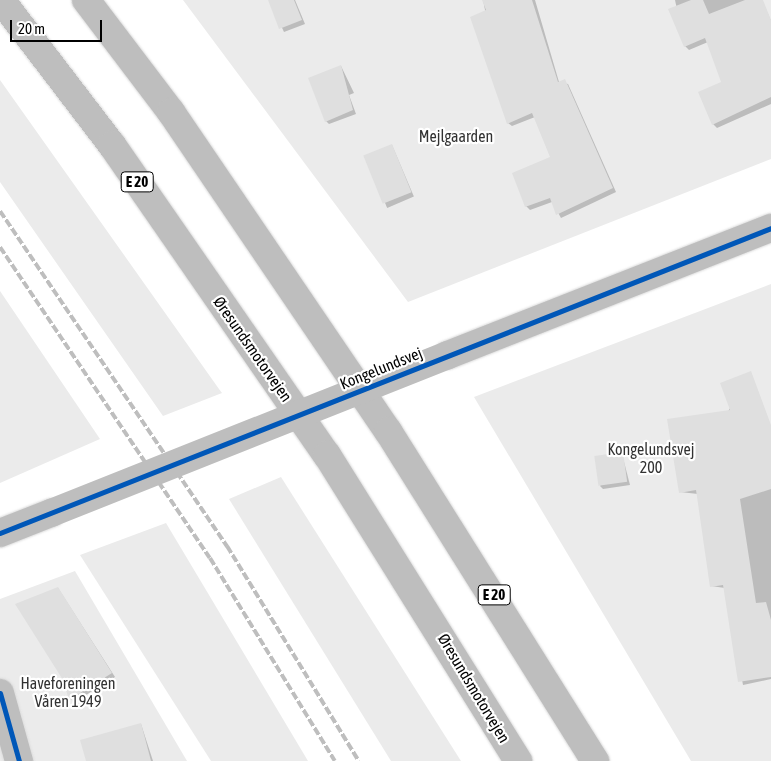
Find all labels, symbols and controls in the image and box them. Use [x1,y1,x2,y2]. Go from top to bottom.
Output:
scale bar [12,10,105,42]
text: 20 m [18,20,45,37]
park label: Mejlgaarden [419,126,493,146]
road number: E 20 [120,170,154,194]
street label: Øresundsmotorvejen [210,293,296,405]
street label: Kongelundsvej [337,343,425,393]
park label: Kongelundsvej 200 [608,439,694,477]
road number: E 20 [476,582,512,608]
street label: Øresundsmotorvejen [434,630,514,746]
park label: Haveforeningen Våren 1949 [20,673,116,711]

